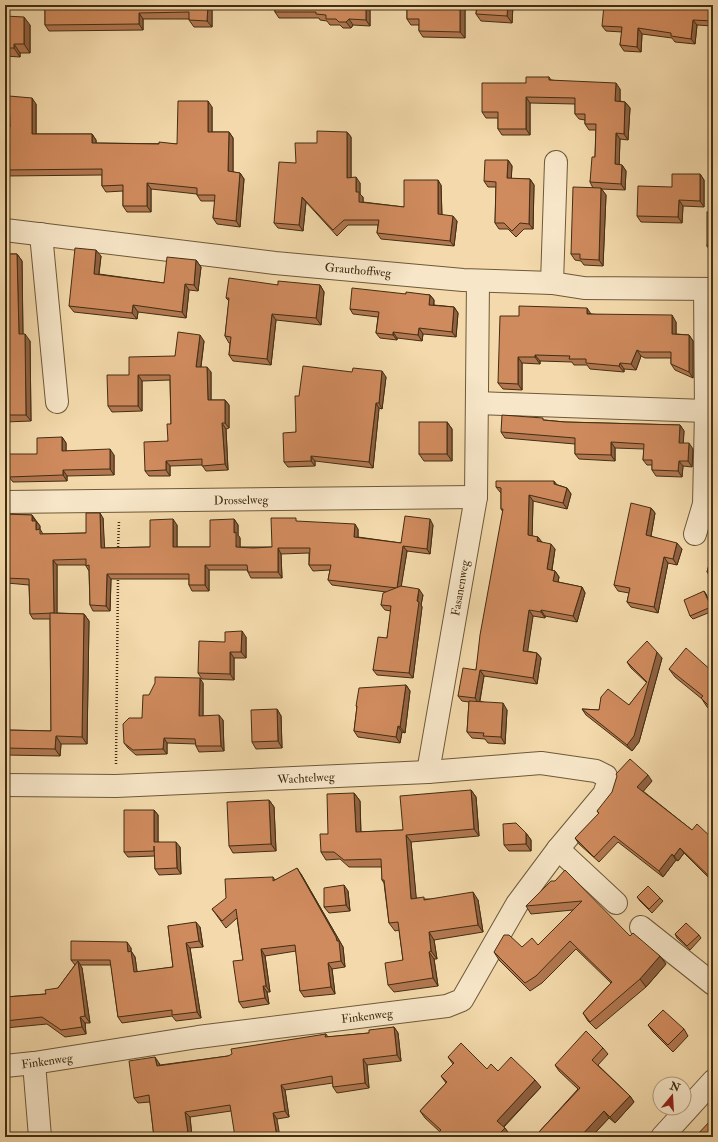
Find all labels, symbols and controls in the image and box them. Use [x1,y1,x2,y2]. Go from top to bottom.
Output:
street label: Grauthoffweg [324,260,393,281]
street label: Drosselweg [214,493,269,508]
street label: Fasanenweg [448,558,473,617]
street label: Wachtelweg [276,769,336,788]
street label: Finkenweg [341,1006,395,1027]
street label: Finkenweg [20,1050,75,1073]
north arrow [652,1076,692,1116]
text: N [667,1079,683,1095]

